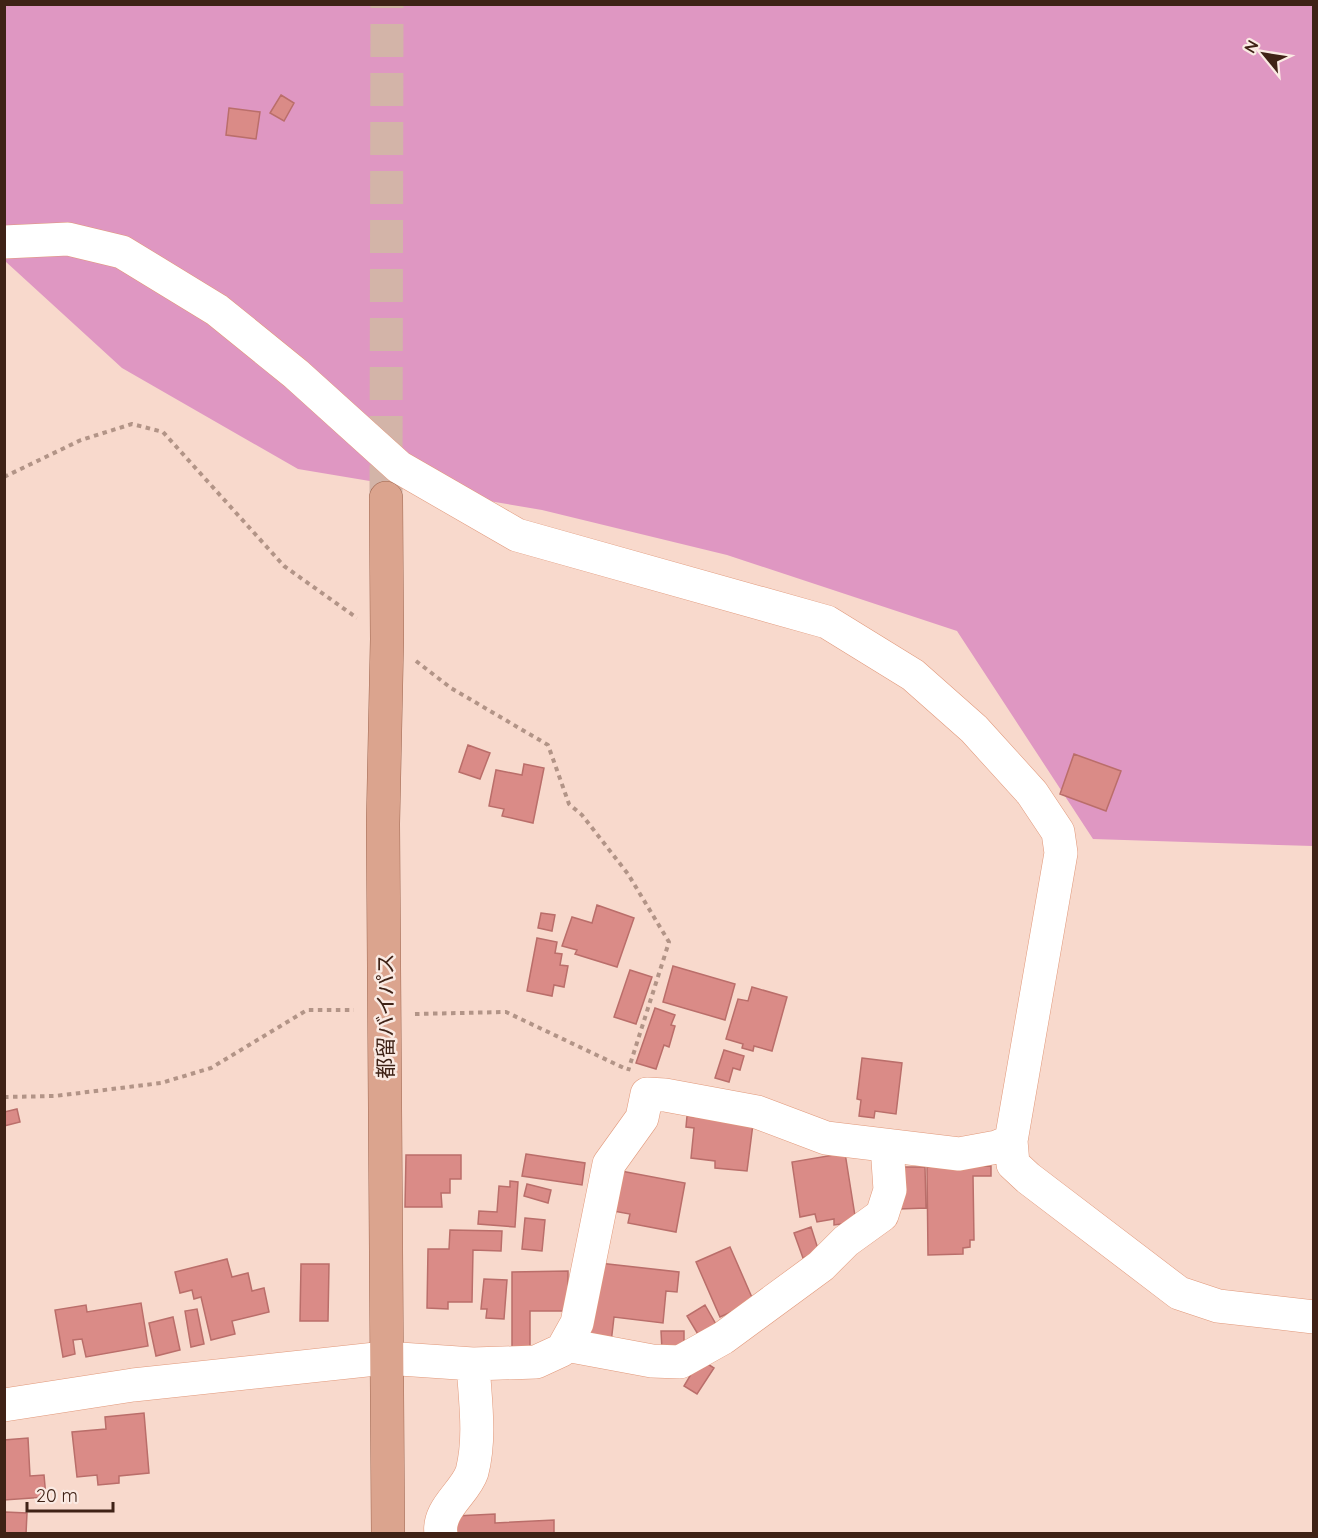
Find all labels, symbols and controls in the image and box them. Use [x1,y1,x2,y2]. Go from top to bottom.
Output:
north arrow [1234,24,1294,84]
text: N [1239,36,1263,57]
street label: 都留バイパス [372,953,398,1079]
scale bar [27,1475,112,1513]
text: 20 m [36,1484,78,1507]

